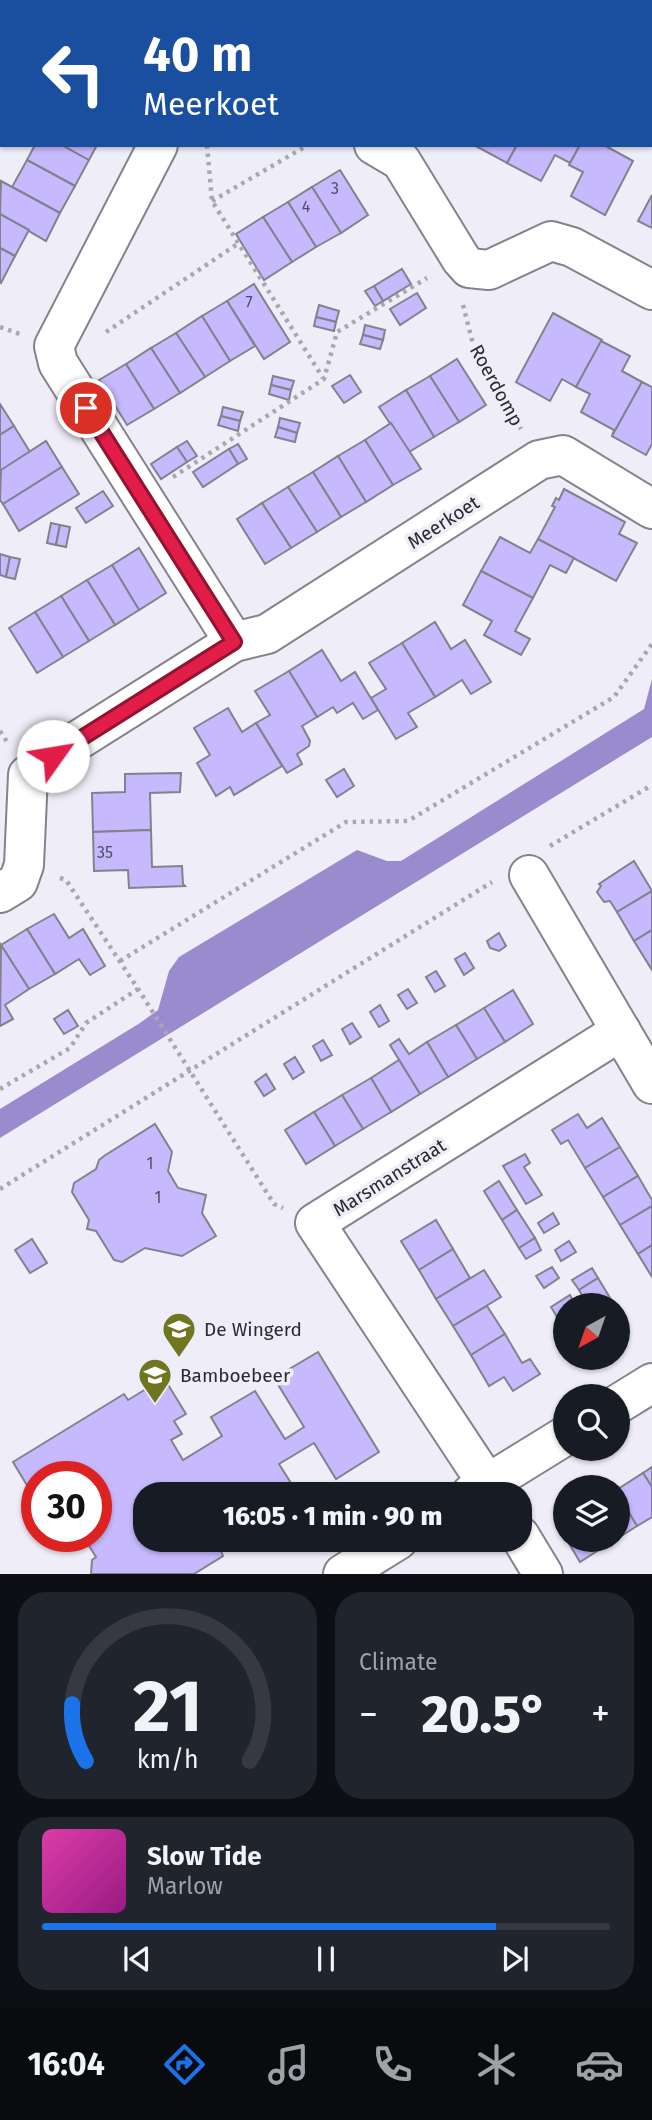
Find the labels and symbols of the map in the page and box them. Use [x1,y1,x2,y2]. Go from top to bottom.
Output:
house number: 3 [331,179,339,198]
house number: 4 [302,197,311,216]
house number: 7 [245,293,253,312]
street label: Roerdomp [465,341,528,430]
pin [56,378,116,438]
street label: Meerkoet [403,491,483,554]
position arrow [16,719,90,793]
house number: 35 [97,843,113,862]
street label: Marsmanstraat [329,1134,450,1221]
house number: 1 [147,1154,153,1173]
house number: 1 [155,1188,161,1207]
north arrow [553,1293,630,1370]
school or university icon: De Wingerd [160,1310,198,1359]
place label: De Wingerd [204,1318,302,1341]
school or university icon: Bamboebeer [136,1356,174,1405]
place label: Bamboebeer [180,1364,291,1387]
speed limit sign: 30 [21,1461,112,1552]

